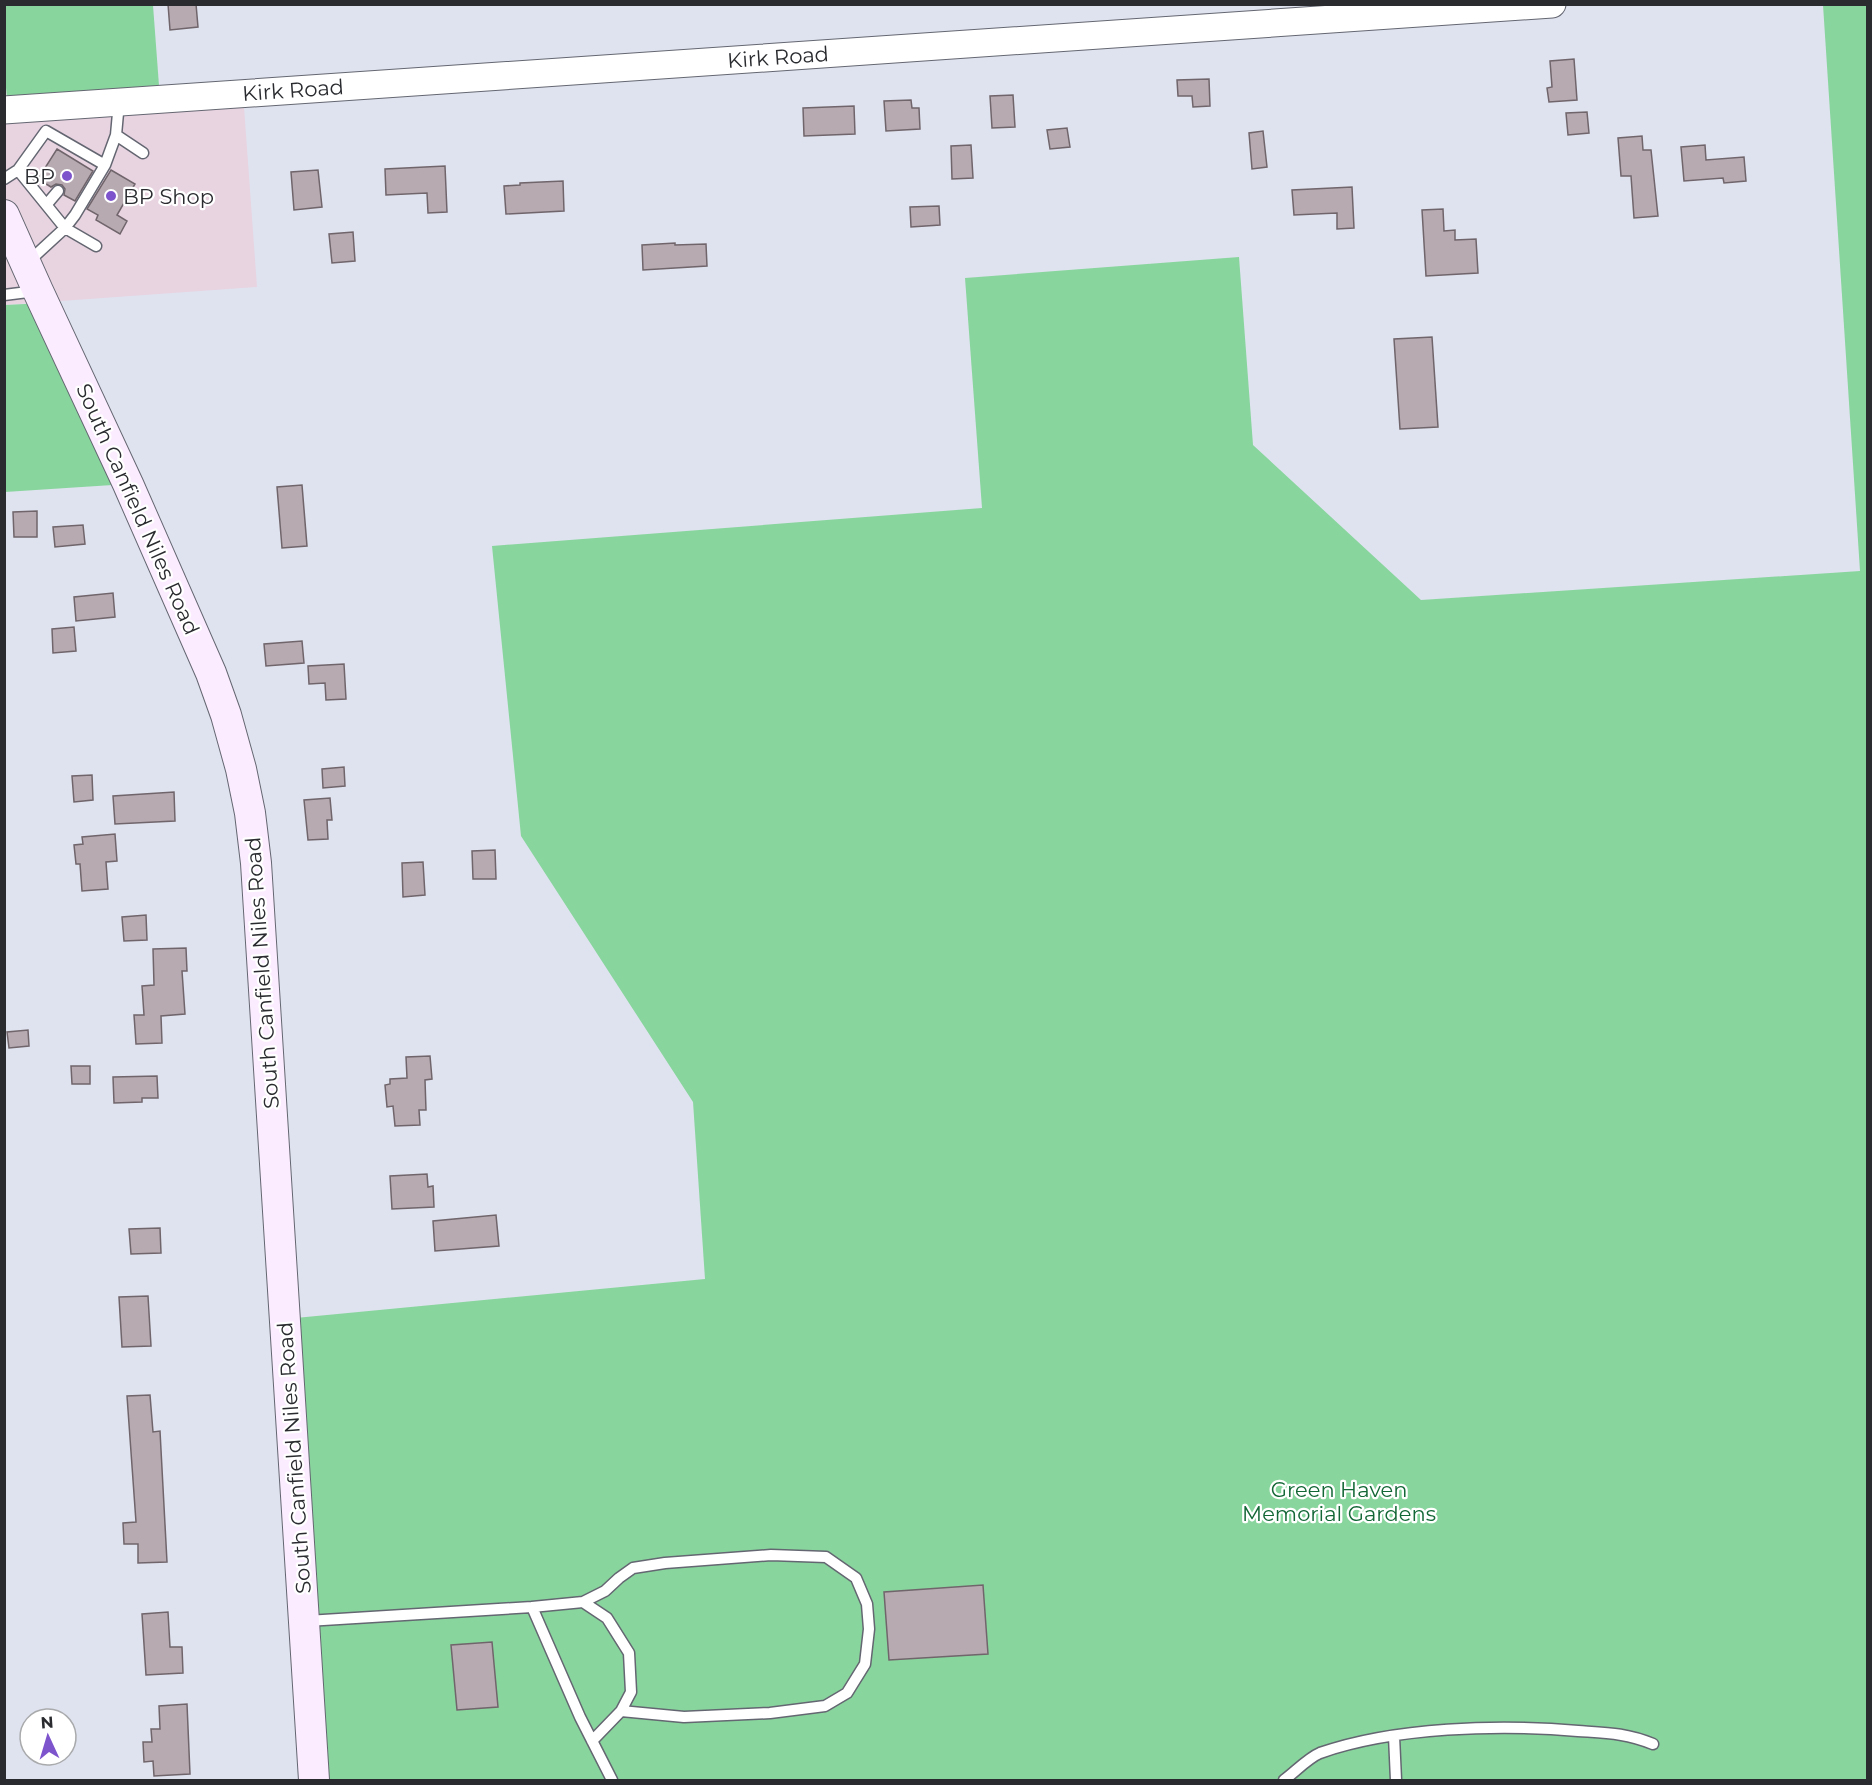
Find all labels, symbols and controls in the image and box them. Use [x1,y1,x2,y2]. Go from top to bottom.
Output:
street label: Kirk Road [726,41,830,73]
street label: Kirk Road [241,74,345,106]
place label: BP [24,164,55,189]
marker: BP [60,169,74,183]
place label: BP Shop [123,184,214,209]
marker: BP Shop [104,189,118,203]
street label: South Canfield Niles Road [71,380,205,638]
street label: South Canfield Niles Road [240,836,284,1110]
street label: South Canfield Niles Road [272,1321,316,1595]
park label: Green Haven Memorial Gardens [1242,1477,1436,1526]
north arrow [18,1707,78,1767]
text: N [40,1713,54,1732]

